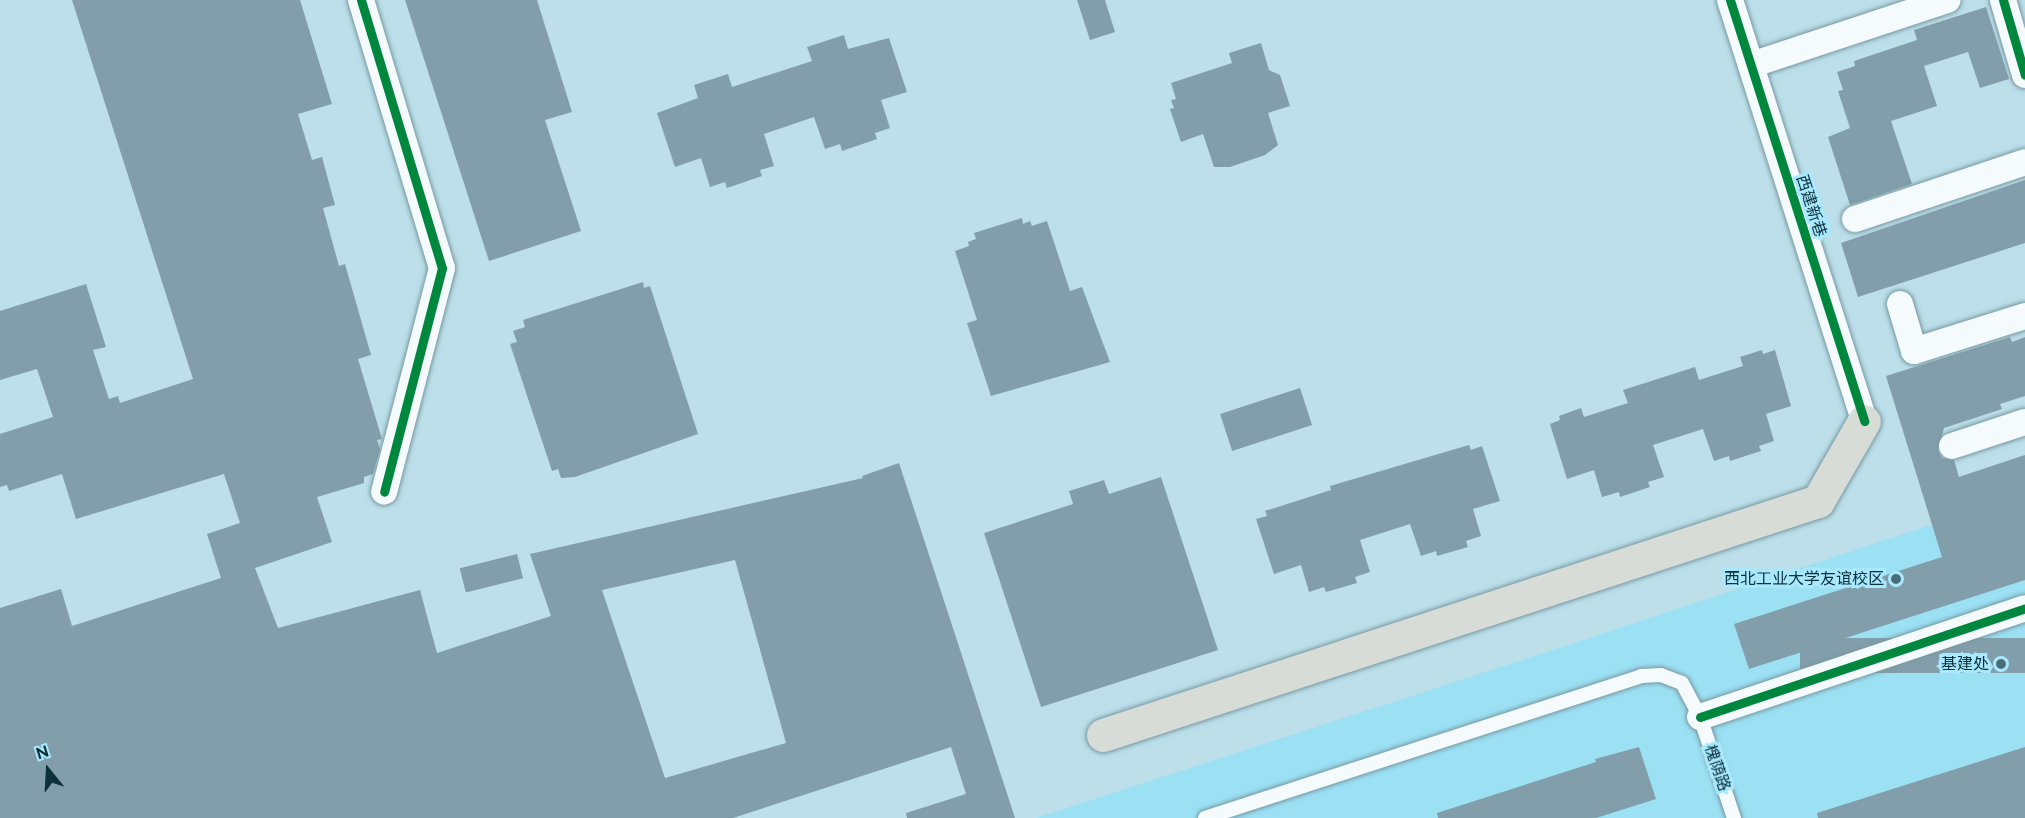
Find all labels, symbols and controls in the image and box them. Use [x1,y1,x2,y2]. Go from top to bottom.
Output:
street label: 西建新巷 [1792,173,1830,239]
place label: 西北工业大学友谊校区 [1724,569,1884,589]
marker: 西北工业大学友谊校区 [1889,572,1903,586]
place label: 基建处 [1941,654,1989,674]
marker: 基建处 [1994,657,2008,671]
north arrow [18,740,78,800]
text: N [34,741,51,763]
street label: 槐荫路 [1700,742,1734,794]

